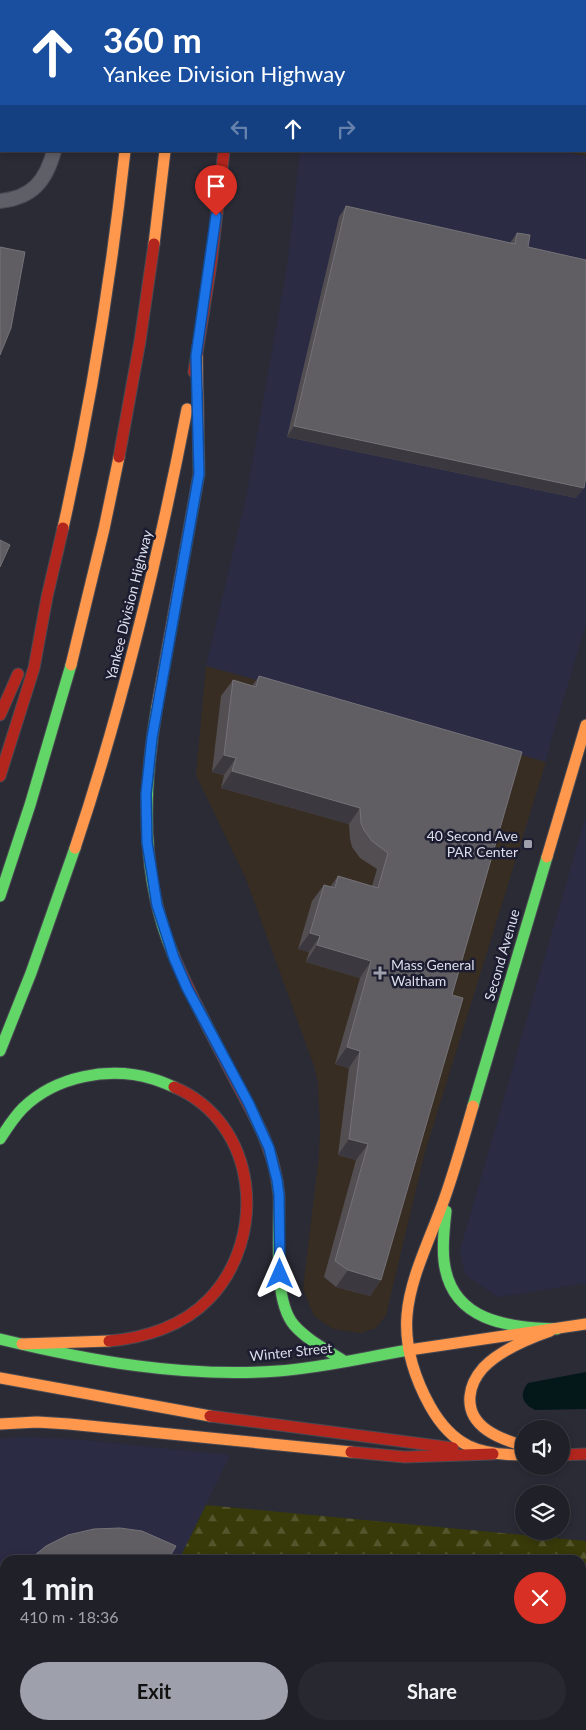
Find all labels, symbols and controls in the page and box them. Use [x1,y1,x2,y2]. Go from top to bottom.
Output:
text: 360 m [103,18,202,60]
icon: ahead [20,20,85,85]
text: Yankee Division Highway [103,60,345,87]
icon: left [226,115,254,143]
icon: ahead [279,115,307,143]
icon: right [332,115,360,143]
pin [195,165,237,216]
icon: arrive [202,172,230,200]
street label: Yankee Division Highway [102,527,156,682]
place label: 40 Second Ave PAR Center [427,827,518,860]
marker: 40 Second Ave PAR Center [522,838,534,850]
street label: Second Avenue [480,907,523,1003]
place label: Mass General Waltham [391,956,474,989]
marker: Mass General Waltham [373,966,387,980]
position arrow [253,1247,305,1299]
street label: Winter Street [249,1339,333,1364]
map controls [515,1420,570,1540]
button: sound [515,1420,570,1475]
button: layers [515,1485,570,1540]
text: 1 min [20,1570,94,1606]
button: close [514,1572,566,1624]
text: 410 m · 18:36 [20,1607,119,1626]
button: Exit [20,1662,288,1720]
button: Share [298,1662,566,1720]

